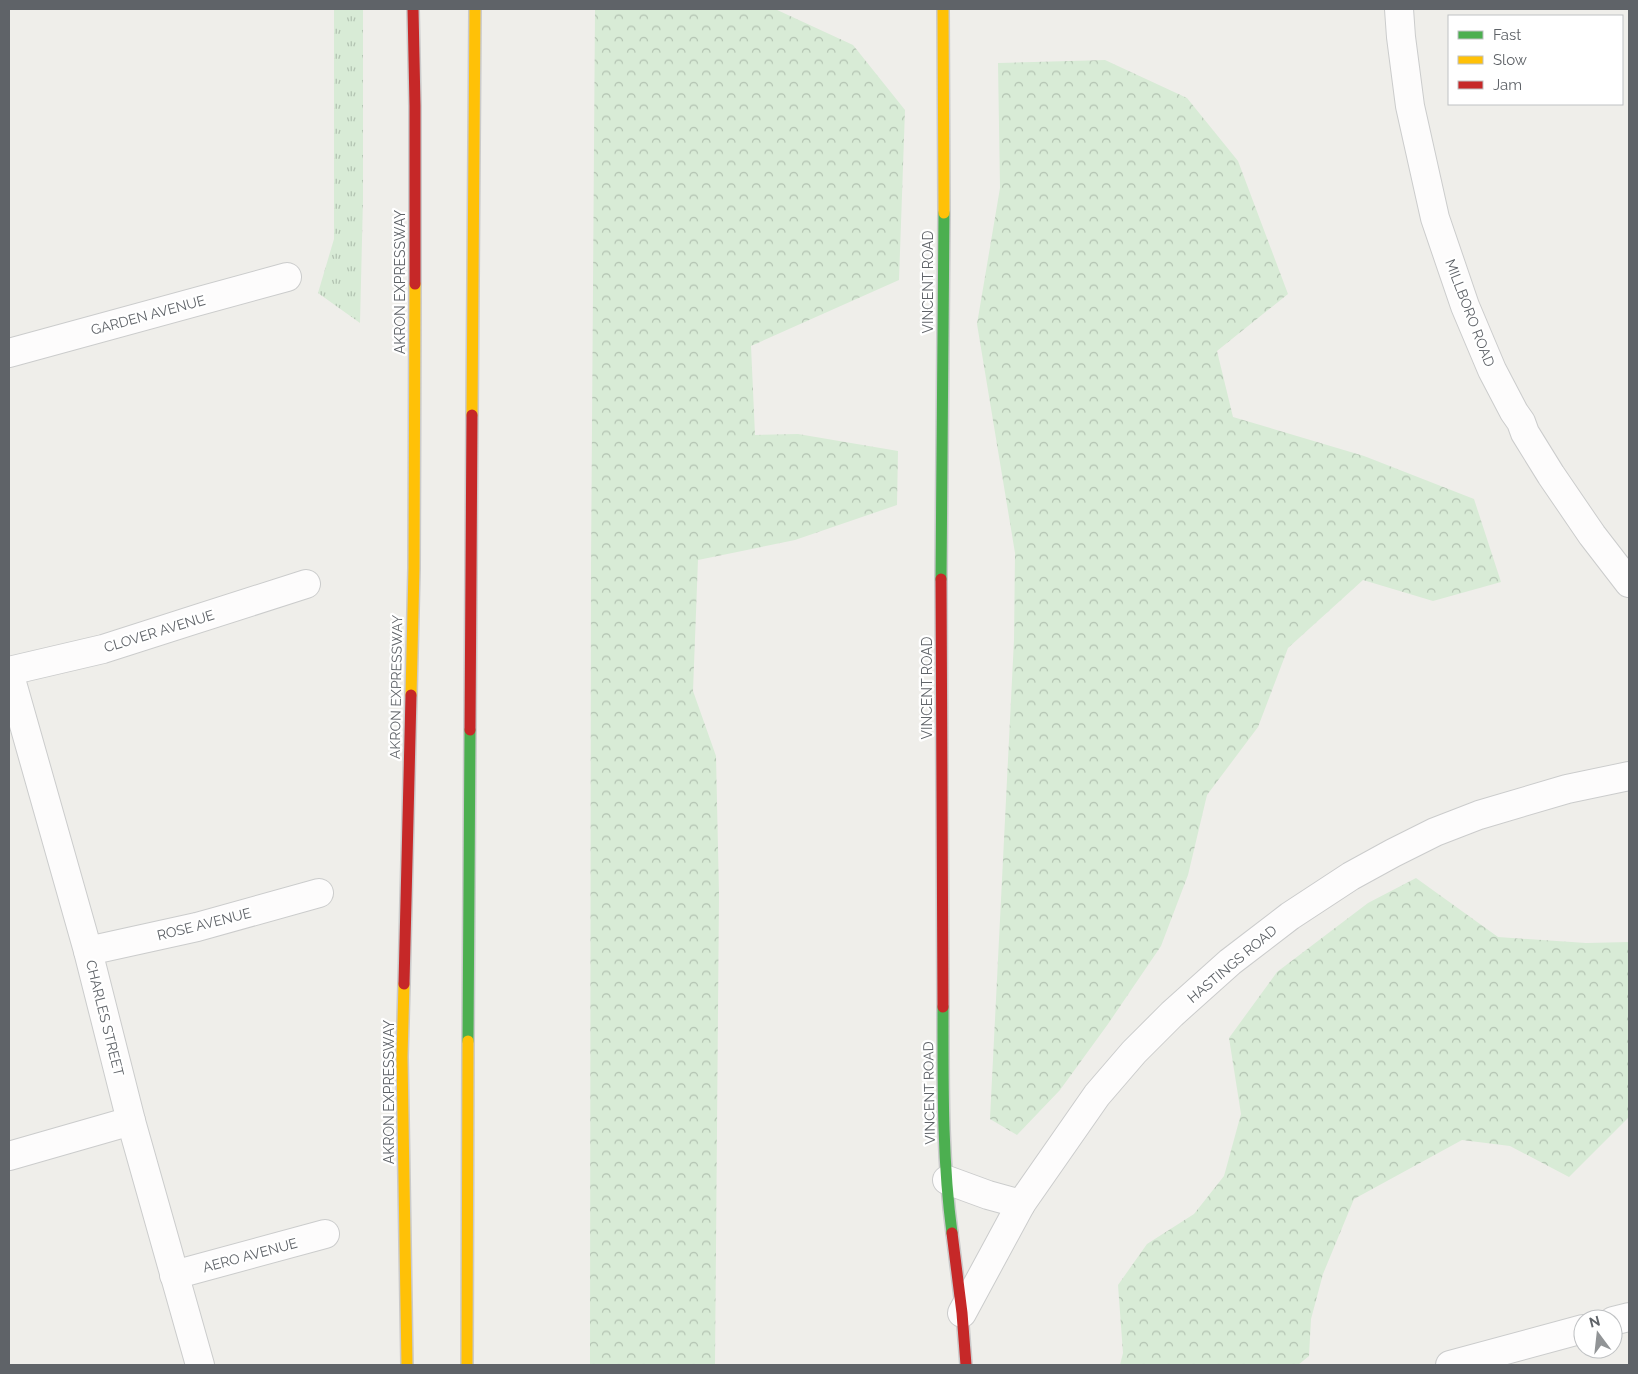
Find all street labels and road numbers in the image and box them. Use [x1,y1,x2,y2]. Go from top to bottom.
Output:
street label: AKRON EXPRESSWAY [392,210,408,354]
street label: VINCENT ROAD [920,230,936,334]
street label: MILLBORO ROAD [1442,257,1498,369]
street label: GARDEN AVENUE [89,292,207,338]
street label: CLOVER AVENUE [102,607,216,655]
street label: AKRON EXPRESSWAY [387,615,405,759]
street label: VINCENT ROAD [919,636,935,740]
street label: ROSE AVENUE [155,905,253,943]
street label: HASTINGS ROAD [1184,922,1280,1006]
street label: CHARLES STREET [83,958,127,1078]
street label: AKRON EXPRESSWAY [381,1020,397,1164]
street label: VINCENT ROAD [920,1041,938,1145]
street label: AERO AVENUE [201,1235,299,1275]

